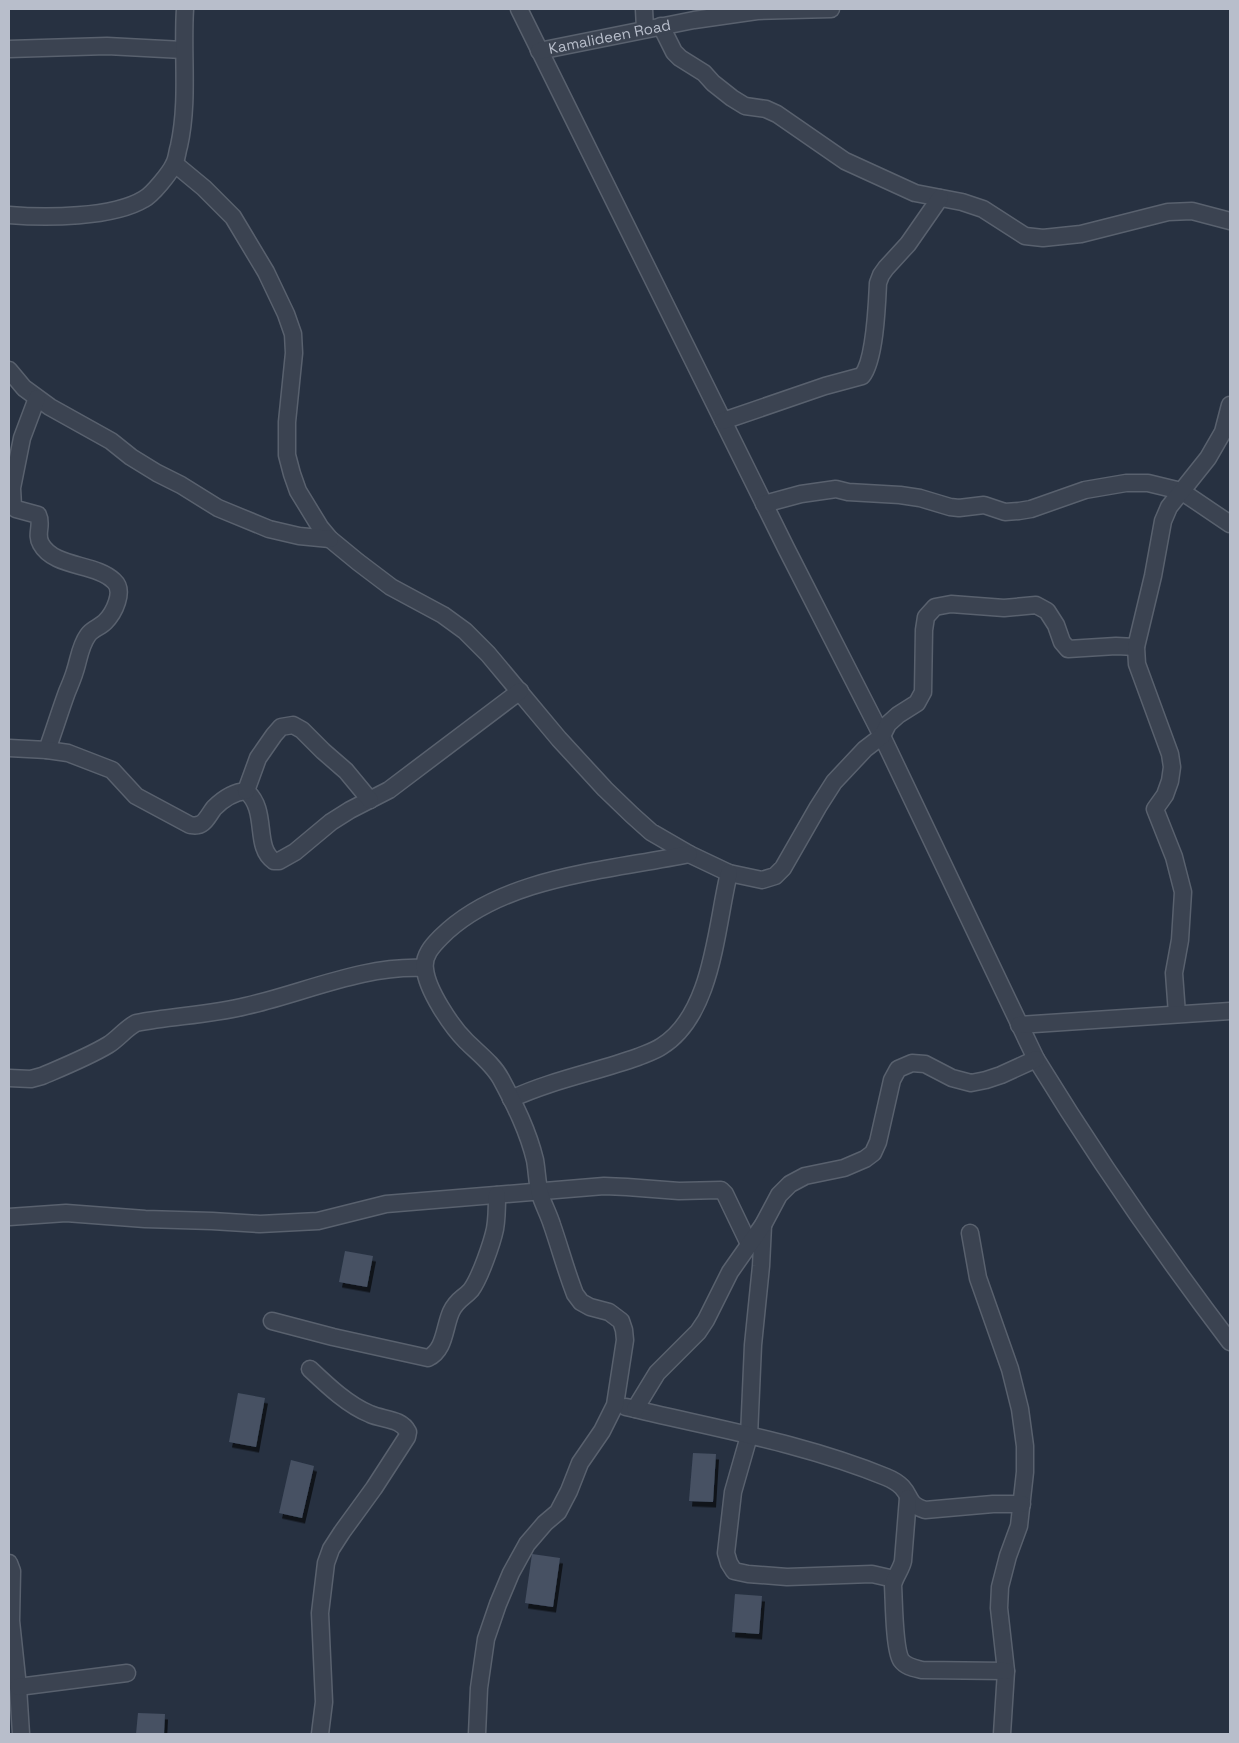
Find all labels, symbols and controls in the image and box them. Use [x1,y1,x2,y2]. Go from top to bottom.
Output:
street label: Kamalideen Road [547,15,672,58]

